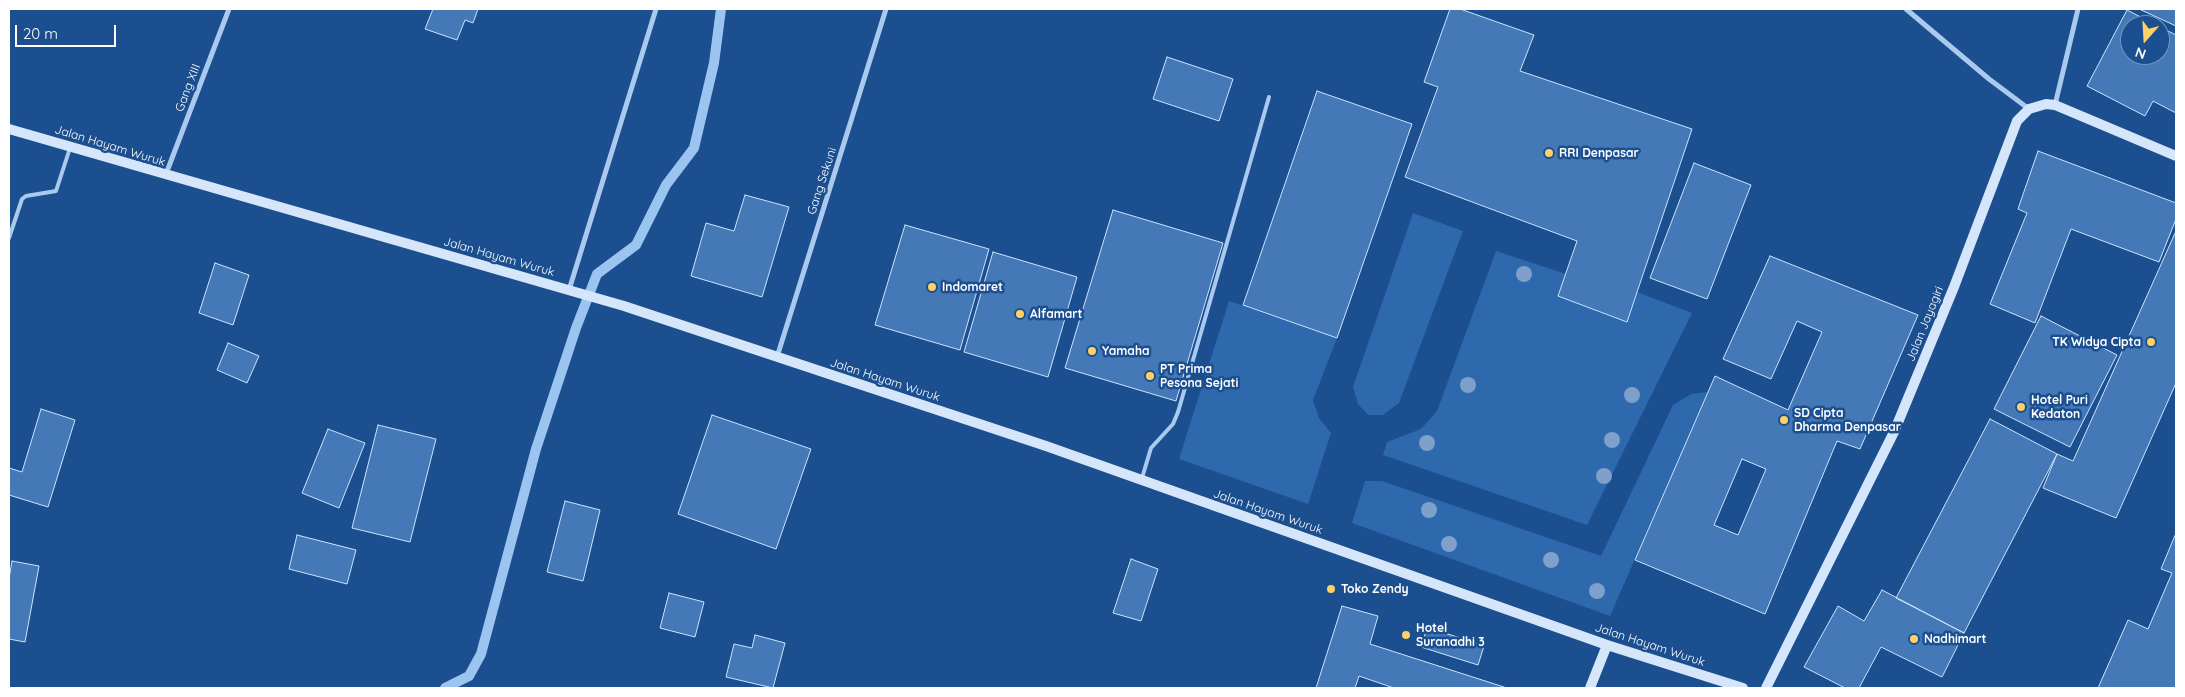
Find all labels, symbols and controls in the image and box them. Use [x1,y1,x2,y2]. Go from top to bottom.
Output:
scale bar [18,15,119,47]
north arrow [2120,15,2170,65]
text: 20 m [23,24,58,43]
text: N [2133,43,2148,63]
street label: Gang XIII [172,62,204,114]
street label: Jalan Hayam Wuruk [53,122,167,170]
street label: Gang Sekuni [804,146,840,216]
place label: RRI Denpasar [1559,146,1639,160]
marker: RRI Denpasar [1543,147,1555,159]
street label: Jalan Hayam Wuruk [442,234,556,280]
place label: Indomaret [942,280,1003,294]
marker: Indomaret [926,281,938,293]
street label: Jalan Jayagiri [1903,284,1947,364]
place label: Alfamart [1030,307,1082,321]
marker: Alfamart [1014,308,1026,320]
place label: TK Widya Cipta [2052,335,2141,349]
marker: TK Widya Cipta [2145,336,2157,348]
place label: Yamaha [1102,344,1149,358]
marker: Yamaha [1086,345,1098,357]
street label: Jalan Hayam Wuruk [828,355,942,405]
place label: PT Prima Pesona Sejati [1160,362,1238,390]
marker: PT Prima Pesona Sejati [1144,370,1156,382]
place label: Hotel Puri Kedaton [2031,393,2088,421]
marker: Hotel Puri Kedaton [2015,401,2027,413]
place label: SD Cipta Dharma Denpasar [1794,406,1901,434]
marker: SD Cipta Dharma Denpasar [1778,414,1790,426]
street label: Jalan Hayam Wuruk [1211,487,1325,537]
place label: Toko Zendy [1341,582,1408,596]
marker: Toko Zendy [1325,583,1337,595]
street label: Jalan Hayam Wuruk [1593,620,1707,670]
place label: Hotel Suranadhi 3 [1416,621,1485,649]
marker: Hotel Suranadhi 3 [1400,629,1412,641]
place label: Nadhimart [1924,632,1986,646]
marker: Nadhimart [1908,633,1920,645]

